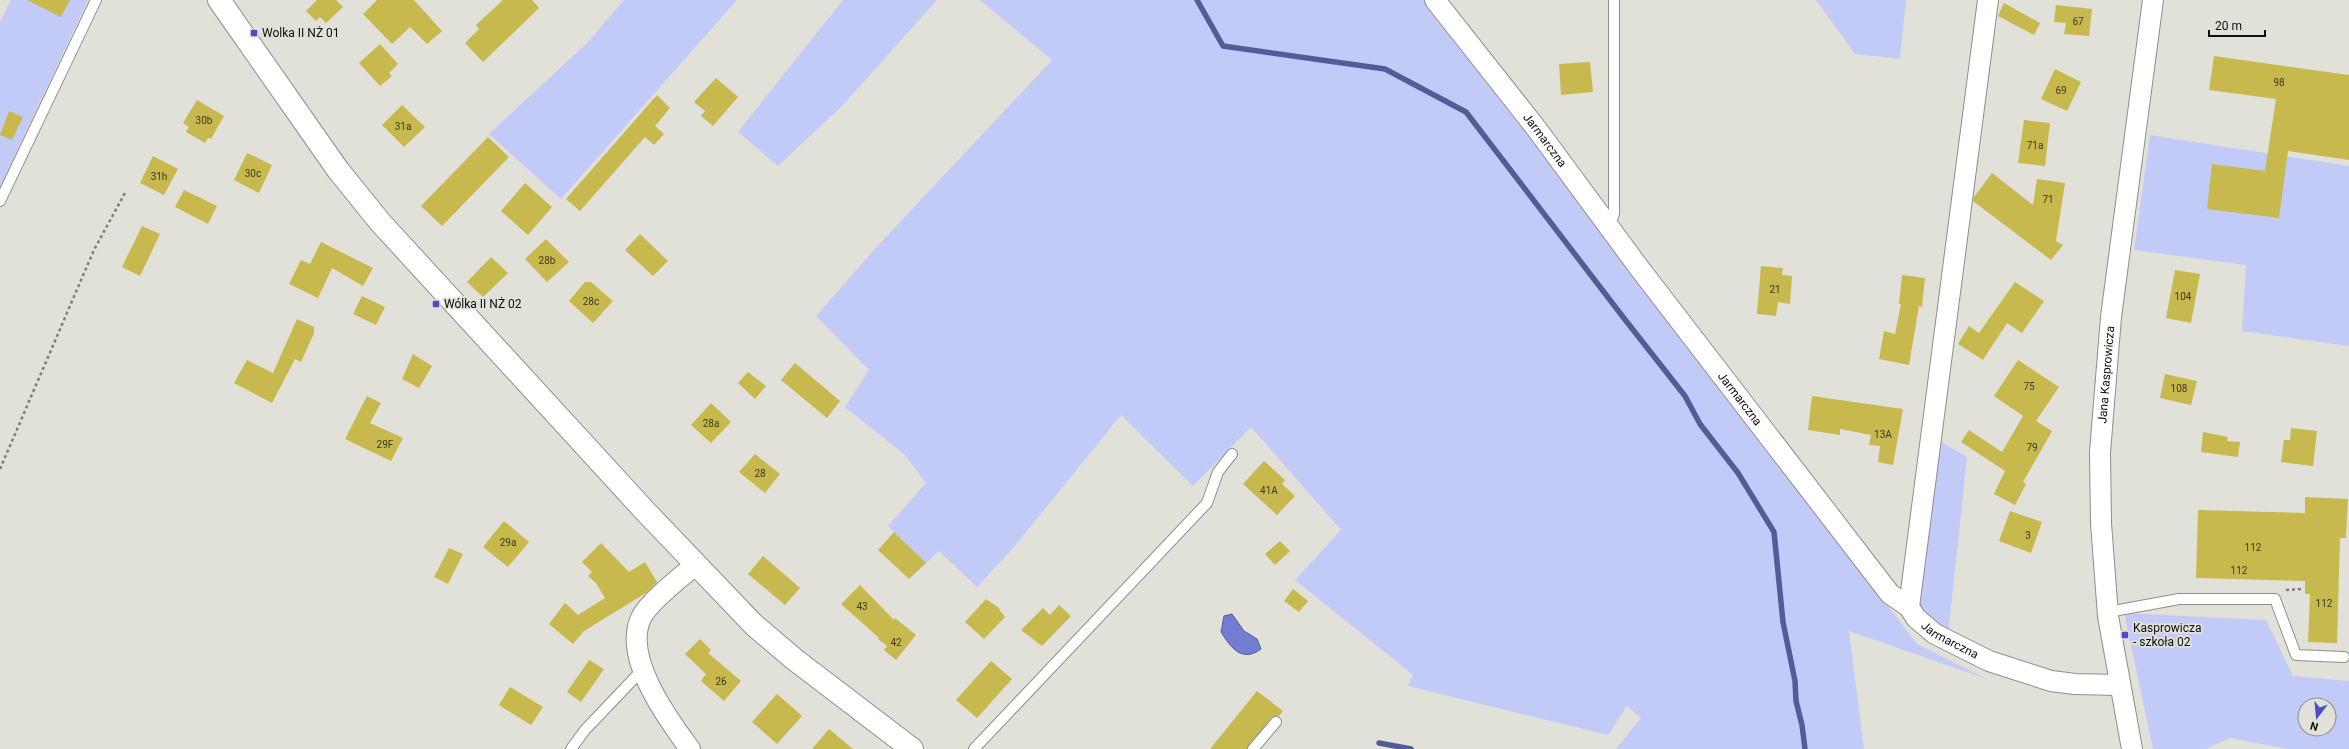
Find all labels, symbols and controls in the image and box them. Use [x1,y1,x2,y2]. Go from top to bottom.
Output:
scale bar [2209,12,2265,38]
house number: 67 [2072,16,2084,27]
text: 20 m [2215,19,2242,33]
place label: Wolka II NŻ 01 [262,25,340,40]
marker: Wolka II NŻ 01 [249,28,259,38]
house number: 98 [2273,77,2285,88]
house number: 69 [2055,85,2067,96]
street label: Jarmarczna [1520,110,1569,170]
house number: 30b [196,115,213,126]
house number: 31a [395,121,411,132]
house number: 71a [2027,140,2043,151]
house number: 30c [245,168,261,179]
house number: 31h [151,171,167,182]
house number: 71 [2042,194,2054,205]
house number: 28b [539,255,556,266]
house number: 21 [1769,284,1781,295]
house number: 104 [2175,291,2192,302]
place label: Wólka II NŻ 02 [444,296,522,311]
house number: 28c [583,296,599,307]
marker: Wólka II NŻ 02 [431,299,441,309]
street label: Jana Kasprowicza [2095,325,2117,424]
street label: Jarmarczna [1715,369,1765,428]
house number: 75 [2023,381,2035,392]
house number: 108 [2171,383,2188,394]
house number: 28a [703,418,719,429]
house number: 13A [1874,429,1892,440]
house number: 29F [377,439,394,450]
house number: 79 [2026,442,2038,453]
house number: 28 [754,468,766,479]
house number: 41A [1260,485,1278,496]
house number: 3 [2025,530,2031,541]
house number: 29a [500,537,516,548]
house number: 112 [2245,542,2262,553]
house number: 112 [2231,565,2248,576]
house number: 112 [2316,598,2333,609]
house number: 43 [856,601,868,612]
street label: Jarmarczna [1918,618,1981,662]
place label: Kasprowicza - szkoła 02 [2133,621,2201,649]
marker: Kasprowicza - szkoła 02 [2120,630,2130,640]
house number: 42 [890,637,902,648]
house number: 26 [715,676,727,687]
north arrow [2297,697,2337,737]
text: N [2309,719,2320,733]

